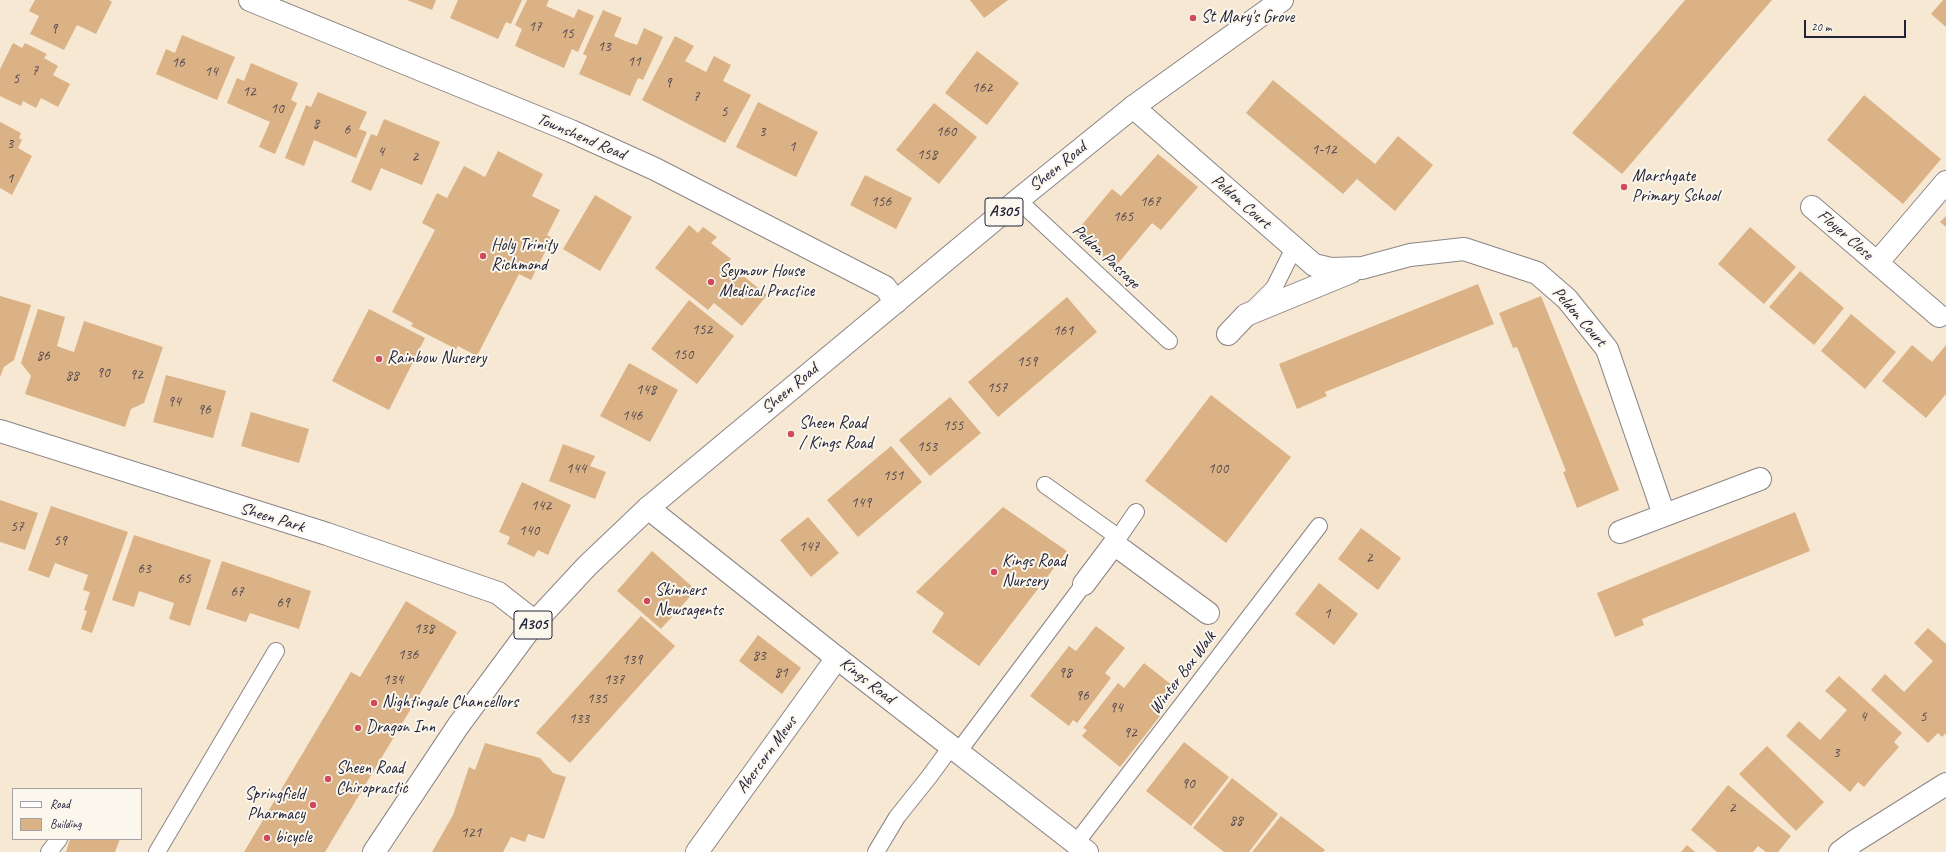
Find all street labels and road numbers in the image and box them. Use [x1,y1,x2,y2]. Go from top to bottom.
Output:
street label: Townshend Road [533,109,629,165]
street label: Sheen Road [1025,138,1091,196]
street label: Peldon Court [1207,170,1275,234]
road number: A305 [985,198,1023,226]
street label: Floyer Close [1813,205,1877,265]
street label: Peldon Passage [1068,220,1144,294]
street label: Peldon Court [1547,283,1611,351]
street label: Sheen Road [757,359,823,419]
street label: Sheen Park [237,499,307,537]
road number: A305 [514,611,552,639]
street label: Winter Box Walk [1145,628,1221,718]
street label: Kings Road [836,653,898,709]
street label: Abercorn Mews [732,713,802,797]

